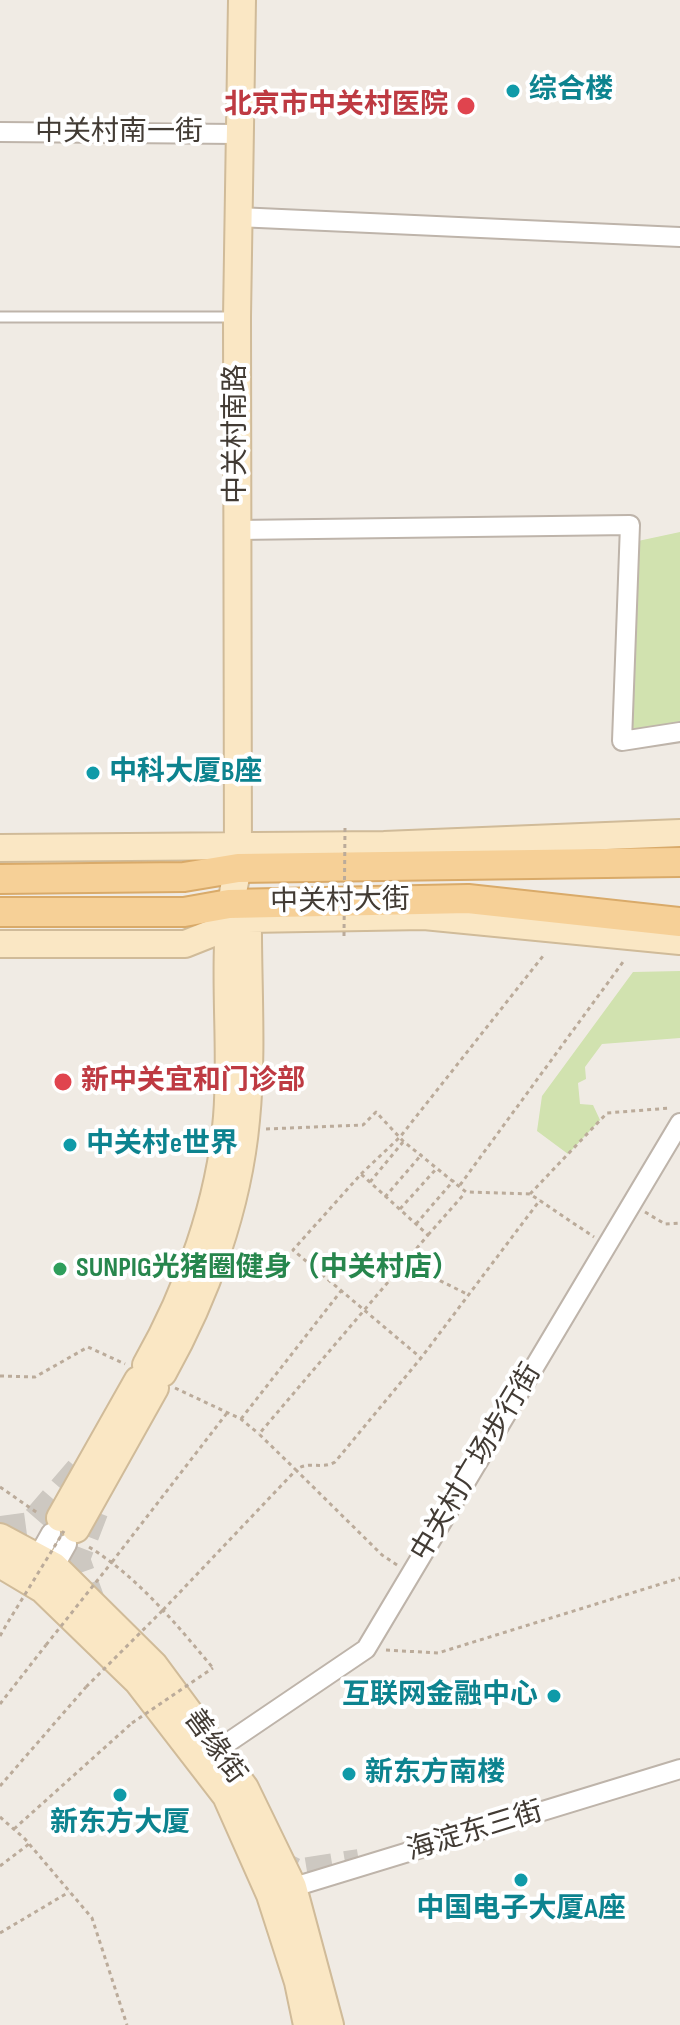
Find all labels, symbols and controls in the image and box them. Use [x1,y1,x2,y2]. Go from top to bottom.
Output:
place label: 综合楼 [529,74,613,108]
marker: 综合楼 [504,82,522,100]
place label: 北京市中关村医院 [224,89,448,123]
marker: 北京市中关村医院 [455,95,477,117]
street label: 中关村南一街 [35,116,203,150]
street label: 中关村南路 [220,364,254,504]
place label: 中科大厦B座 [109,756,262,790]
marker: 中科大厦B座 [84,764,102,782]
street label: 中关村大街 [270,884,410,920]
place label: 新中关宜和门诊部 [81,1065,305,1099]
marker: 新中关宜和门诊部 [52,1071,74,1093]
place label: 中关村e世界 [86,1128,238,1162]
marker: 中关村e世界 [61,1136,79,1154]
place label: SUNPIG光猪圈健身（中关村店） [76,1252,460,1286]
marker: SUNPIG光猪圈健身（中关村店） [51,1260,69,1278]
street label: 中关村广场步行街 [405,1358,549,1568]
place label: 互联网金融中心 [342,1679,538,1713]
marker: 互联网金融中心 [545,1687,563,1705]
street label: 善缘街 [176,1703,252,1791]
place label: 新东方南楼 [365,1757,505,1791]
marker: 新东方南楼 [340,1765,358,1783]
marker: 新东方大厦 [111,1786,129,1804]
street label: 海淀东三街 [403,1795,547,1869]
place label: 新东方大厦 [50,1807,190,1841]
marker: 中国电子大厦A座 [512,1871,530,1889]
place label: 中国电子大厦A座 [416,1893,626,1927]

